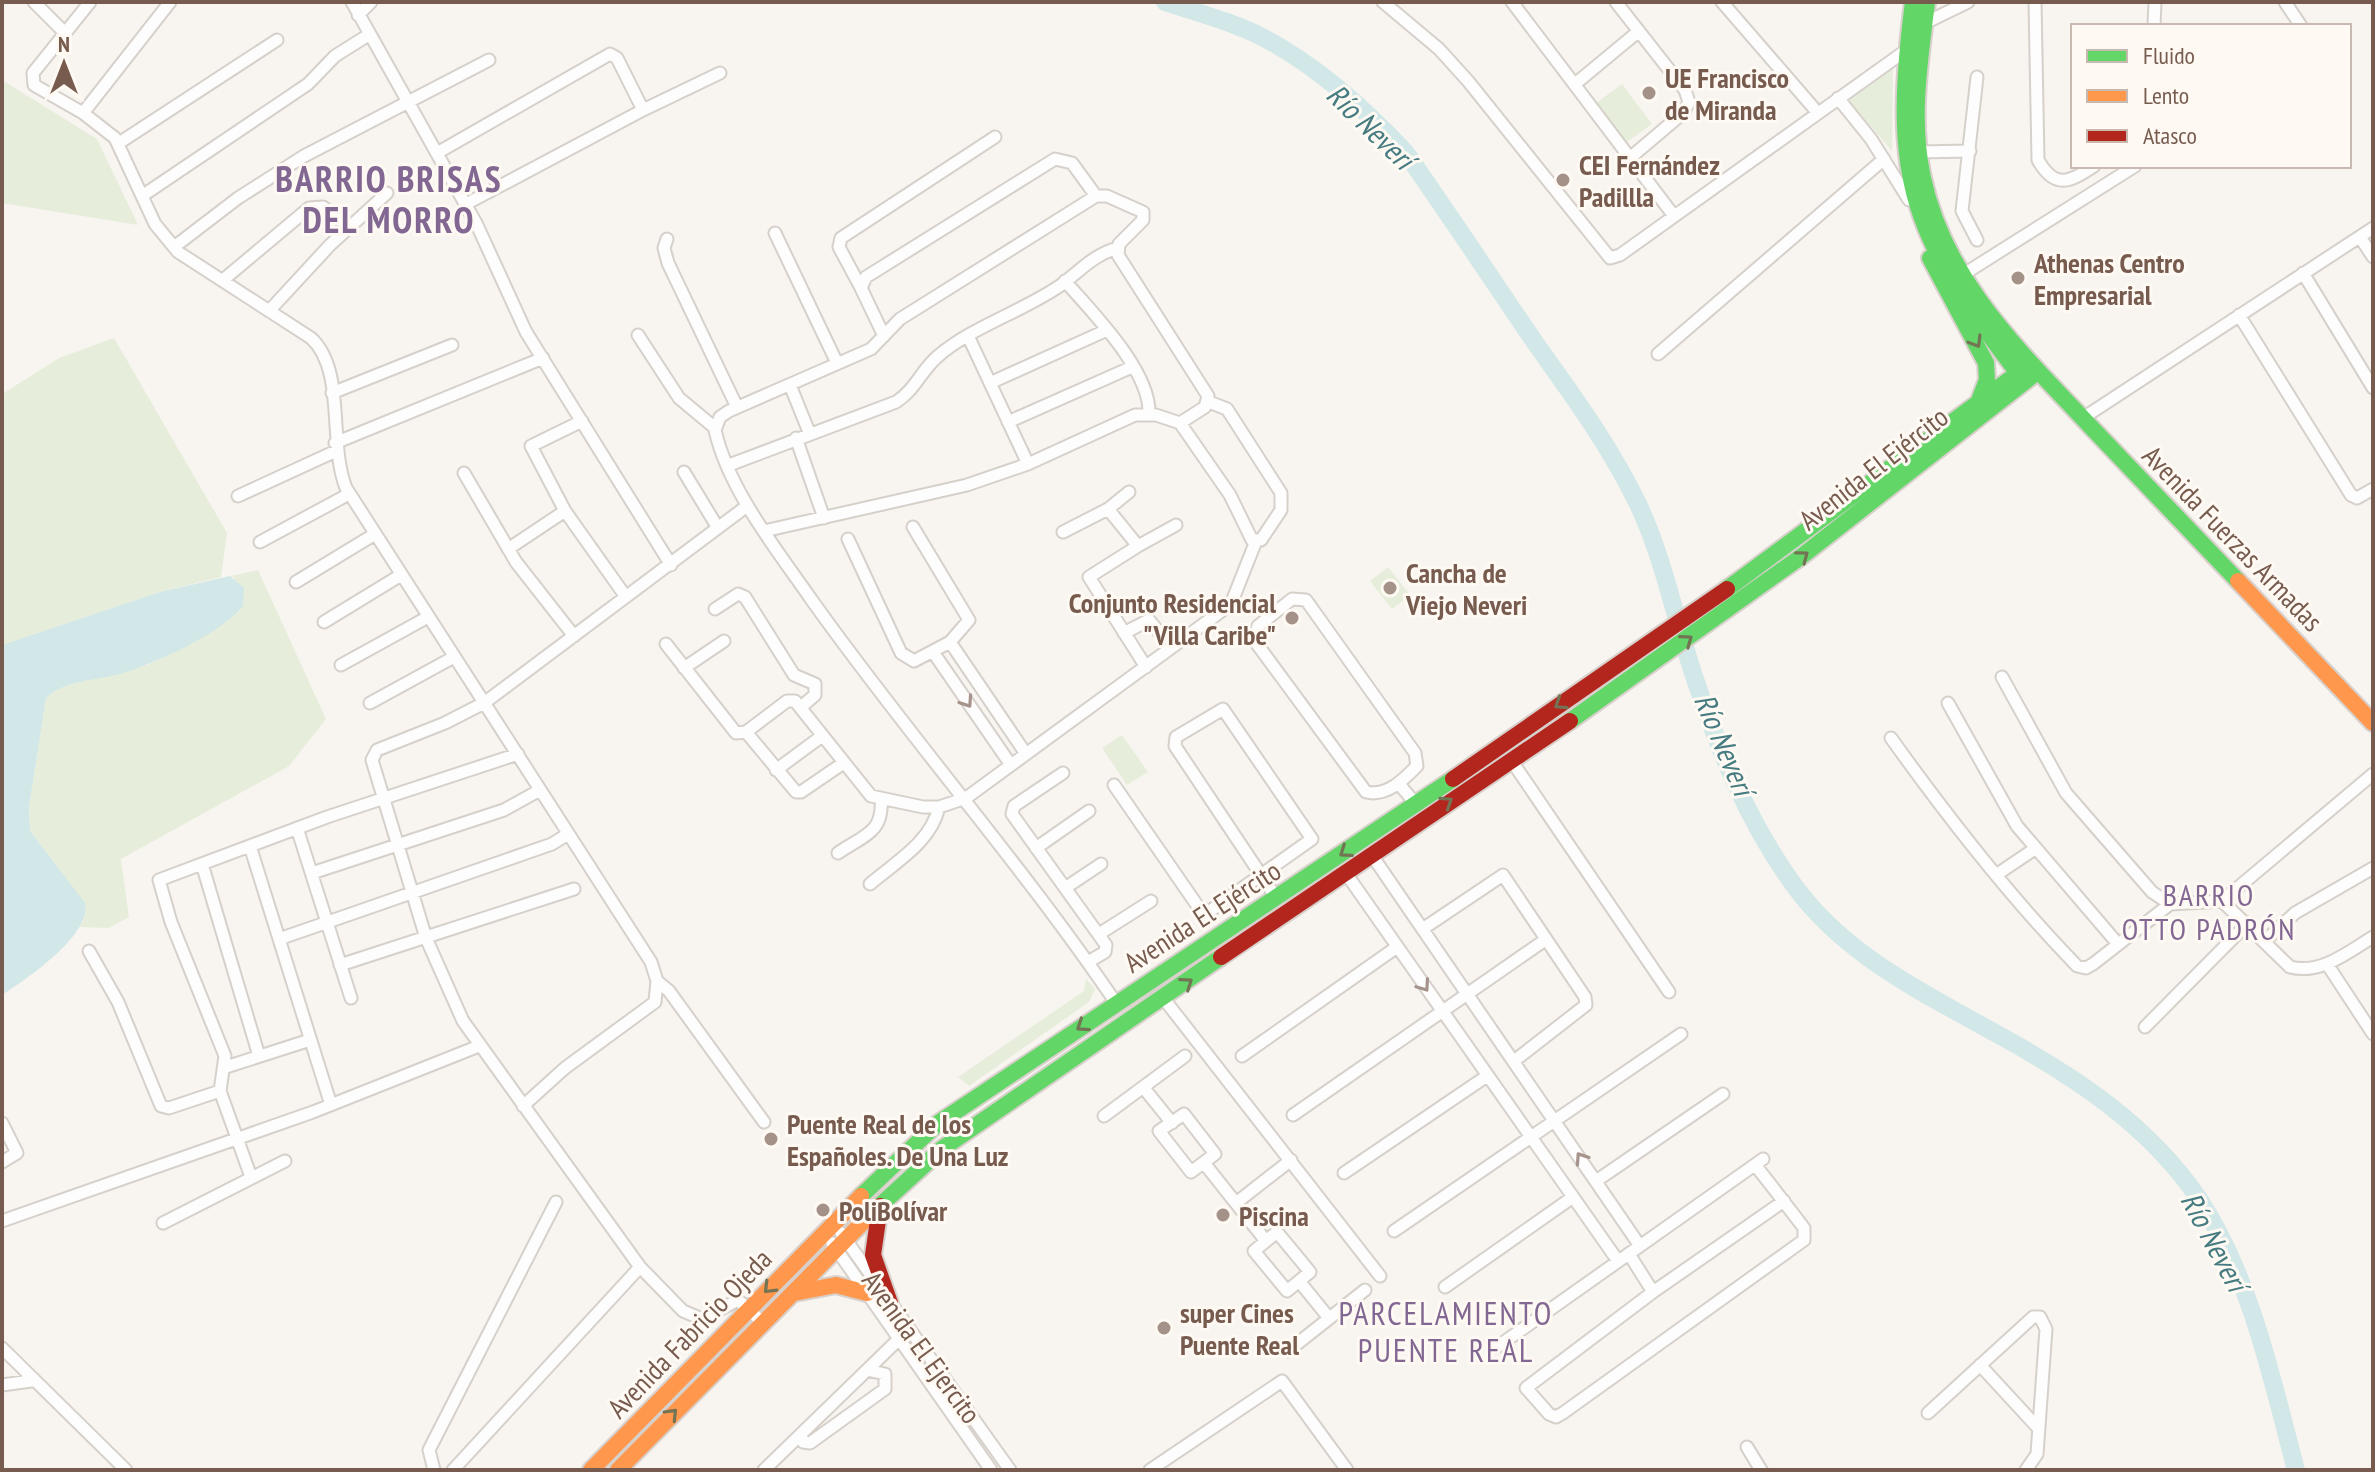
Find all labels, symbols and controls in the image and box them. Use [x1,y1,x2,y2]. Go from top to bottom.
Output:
north arrow [24,24,104,104]
legend [2071,24,2351,168]
text: N [58,30,70,58]
text: Fluido [2143,40,2195,71]
place label: UE Francisco de Miranda [1665,59,1789,128]
water label: Río Neverí [1319,75,1427,181]
text: Lento [2143,80,2189,111]
marker: UE Francisco de Miranda [1640,84,1658,102]
text: Atasco [2143,120,2197,151]
place label: CEI Fernández Padillla [1579,146,1720,215]
district label: BARRIO BRISAS DEL MORRO [275,155,503,243]
marker: CEI Fernández Padillla [1554,171,1572,189]
place label: Athenas Centro Empresarial [2033,244,2185,313]
marker: Athenas Centro Empresarial [2009,269,2027,287]
one-way arrow [1966,333,1982,348]
street label: Avenida El Ejército [1791,398,1955,538]
street label: Avenida Fuerzas Armadas [2135,437,2331,639]
one-way arrow [1794,551,1809,565]
place label: Cancha de Viejo Neveri [1405,554,1527,623]
marker: Cancha de Viejo Neveri [1381,579,1399,597]
place label: Conjunto Residencial "Villa Caribe" [1069,584,1276,653]
marker: Conjunto Residencial "Villa Caribe" [1283,609,1301,627]
one-way arrow [1679,635,1693,650]
water label: Río Neverí [1686,687,1766,806]
one-way arrow [957,693,972,707]
one-way arrow [1554,694,1568,709]
one-way arrow [1438,797,1453,812]
one-way arrow [1340,842,1354,857]
street label: Avenida El Ejército [1117,852,1287,980]
district label: BARRIO OTTO PADRÓN [2122,875,2296,948]
one-way arrow [1414,977,1429,992]
one-way arrow [1179,978,1193,992]
one-way arrow [1076,1016,1091,1031]
place label: Puente Real de los Españoles. De Una Luz [787,1105,1009,1174]
marker: Puente Real de los Españoles. De Una Luz [762,1130,780,1148]
one-way arrow [1576,1153,1591,1167]
water label: Río Neverí [2173,1185,2260,1302]
place label: PoliBolívar [839,1192,948,1229]
place label: Piscina [1239,1197,1309,1234]
marker: PoliBolívar [814,1201,832,1219]
marker: Piscina [1214,1206,1232,1224]
street label: Avenida Fabricio Ojeda [599,1240,779,1426]
street label: Avenida El Ejercito [854,1263,990,1431]
one-way arrow [764,1279,779,1293]
district label: PARCELAMIENTO PUENTE REAL [1339,1292,1553,1371]
place label: super Cines Puente Real [1180,1294,1299,1363]
marker: super Cines Puente Real [1155,1319,1173,1337]
one-way arrow [663,1409,677,1423]

